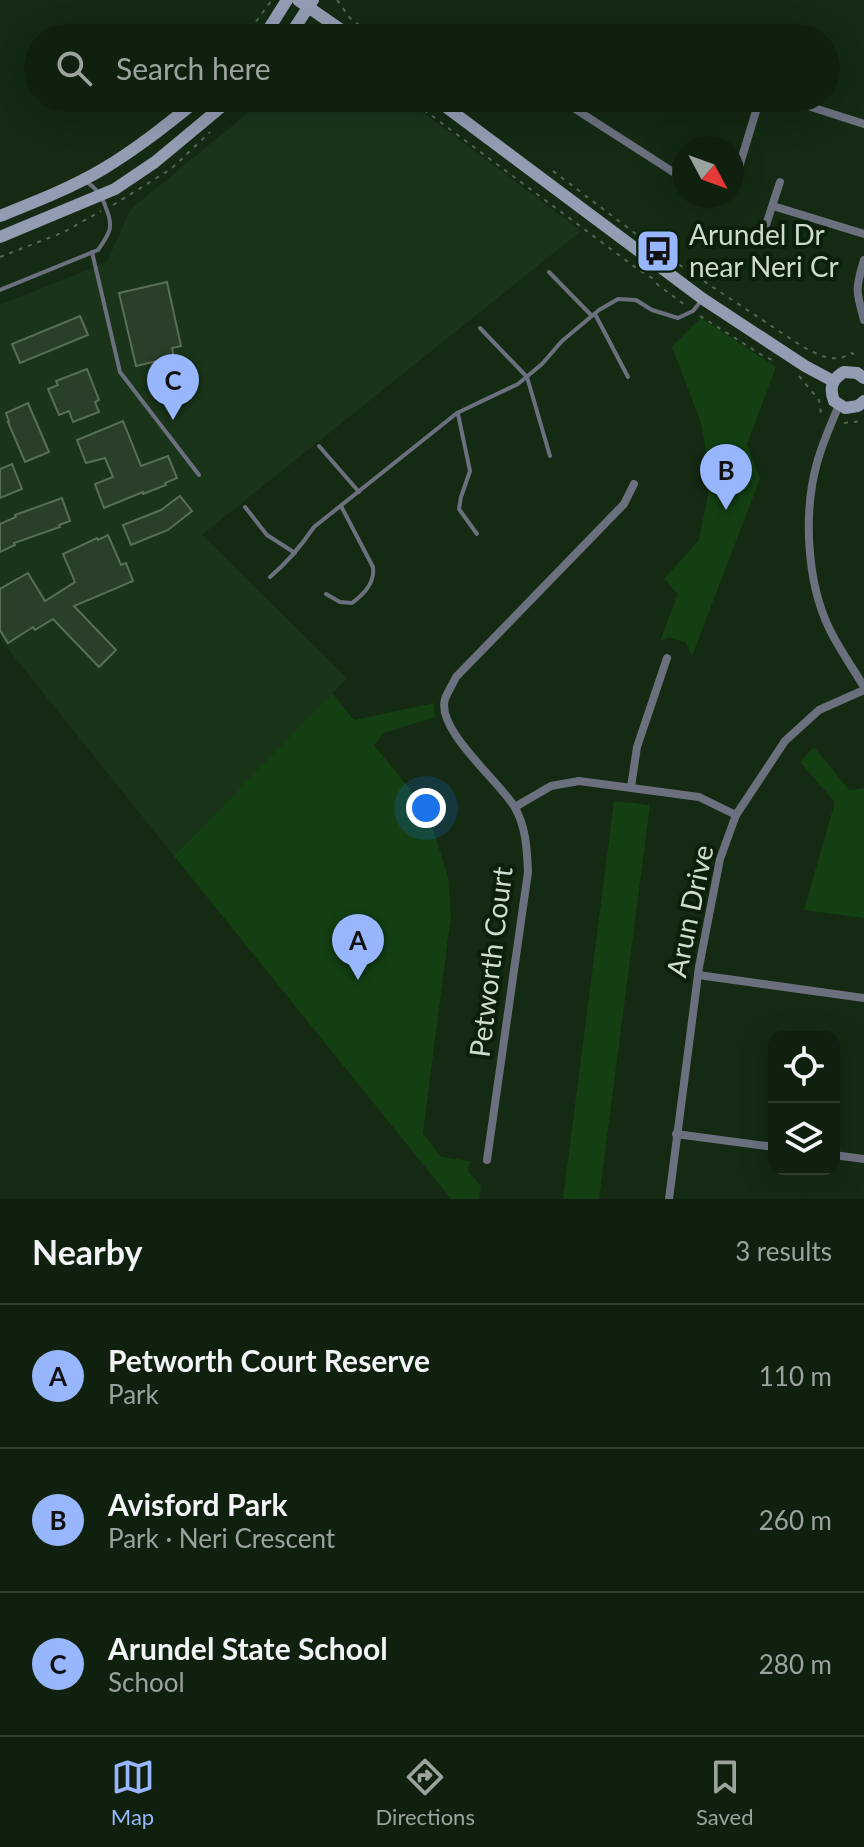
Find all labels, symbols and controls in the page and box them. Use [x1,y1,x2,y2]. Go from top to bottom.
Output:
search box [24,24,840,112]
icon: search [52,46,96,90]
text: Search here [116,50,271,86]
north arrow [672,136,744,208]
place label: Arundel Dr near Neri Cr [689,217,839,283]
bus stop icon: Arundel Dr near Neri Cr [634,227,682,275]
pin: C [147,354,199,420]
pin: B [700,444,752,510]
your location [406,788,446,828]
street label: Arun Drive [658,842,720,980]
street label: Petworth Court [461,865,519,1059]
pin: A [332,914,384,980]
map controls [768,1031,840,1175]
button: locate [768,1031,840,1103]
button: layers [768,1103,840,1175]
text: Nearby [32,1231,143,1272]
text: 3 results [735,1235,832,1267]
text: Petworth Court Reserve [108,1342,430,1378]
text: A [49,1360,67,1392]
text: 110 m [759,1360,832,1392]
text: Park [108,1378,159,1410]
text: Avisford Park [108,1486,287,1522]
text: B [49,1504,67,1536]
text: 260 m [759,1504,832,1536]
text: Park · Neri Crescent [108,1522,335,1554]
text: Arundel State School [108,1630,388,1666]
text: C [49,1648,67,1680]
text: 280 m [759,1648,832,1680]
text: School [108,1666,185,1698]
tab: Map [111,1755,155,1830]
tab: Directions [376,1755,475,1830]
tab: Saved [696,1755,753,1830]

